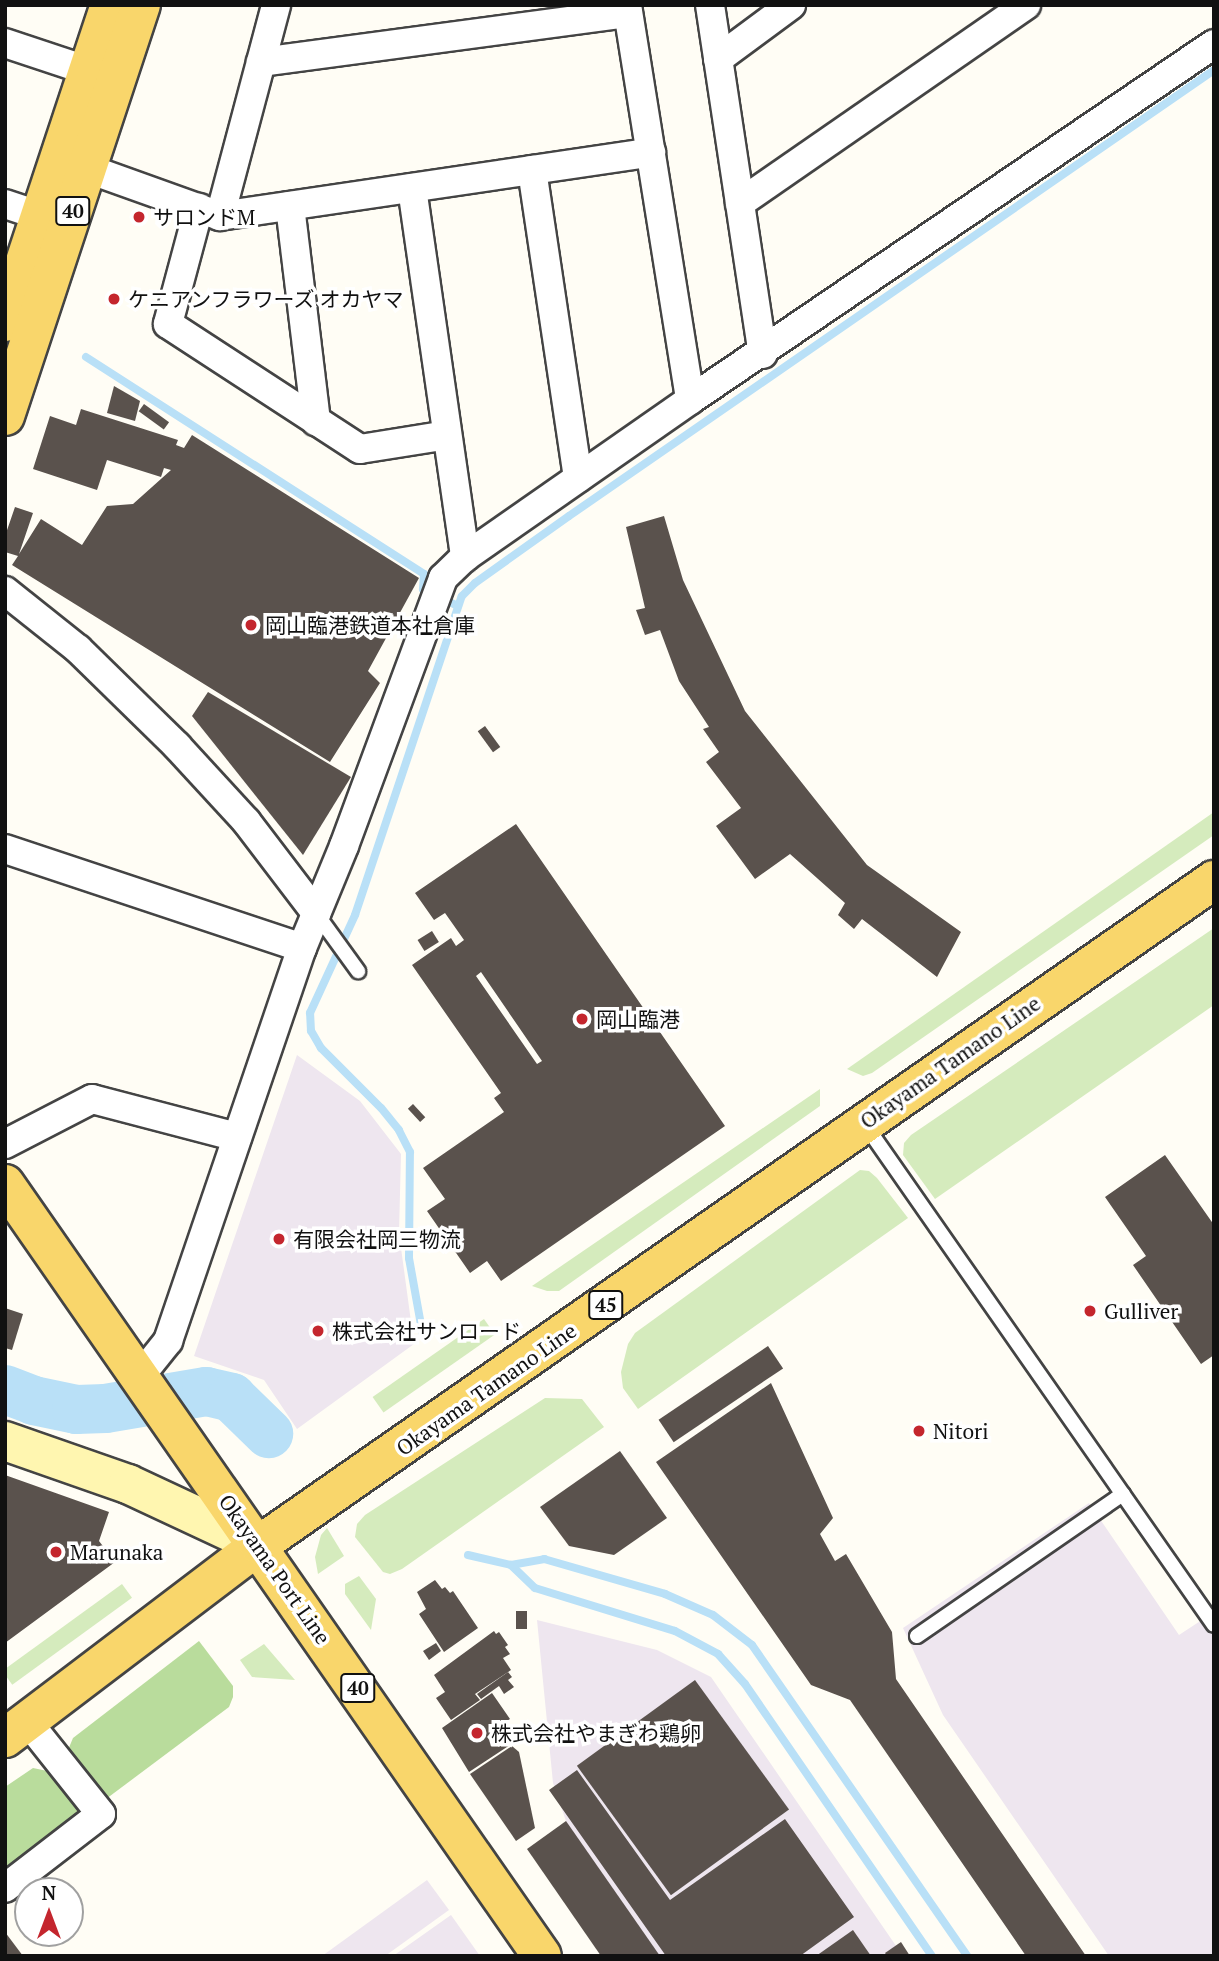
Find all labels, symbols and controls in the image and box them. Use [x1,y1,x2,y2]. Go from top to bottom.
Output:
road number: 40 [54,196,92,226]
place label: サロンドM [153,204,255,230]
marker: サロンドM [131,209,147,225]
place label: ケニアンフラワーズ オカヤマ [128,286,406,312]
marker: ケニアンフラワーズ オカヤマ [106,291,122,307]
place label: 岡山臨港鉄道本社倉庫 [265,612,475,638]
marker: 岡山臨港鉄道本社倉庫 [243,617,259,633]
street label: Okayama Tamano Line [855,990,1045,1134]
place label: 岡山臨港 [596,1006,680,1032]
marker: 岡山臨港 [574,1011,590,1027]
place label: 有限会社岡三物流 [293,1226,461,1252]
marker: 有限会社岡三物流 [271,1231,287,1247]
road number: 45 [587,1289,625,1320]
place label: Gulliver [1104,1298,1178,1324]
marker: Gulliver [1082,1303,1098,1319]
street label: Okayama Tamano Line [391,1317,581,1461]
place label: 株式会社サンロード [332,1318,521,1344]
marker: 株式会社サンロード [310,1323,326,1339]
place label: Nitori [933,1418,988,1444]
marker: Nitori [911,1423,927,1439]
street label: Okayama Port Line [214,1489,336,1649]
place label: Marunaka [70,1539,163,1565]
marker: Marunaka [48,1544,64,1560]
road number: 40 [339,1672,377,1704]
place label: 株式会社やまぎわ鶏卵 [491,1720,701,1746]
marker: 株式会社やまぎわ鶏卵 [469,1725,485,1741]
north arrow [14,1877,84,1947]
text: N [42,1880,56,1905]

